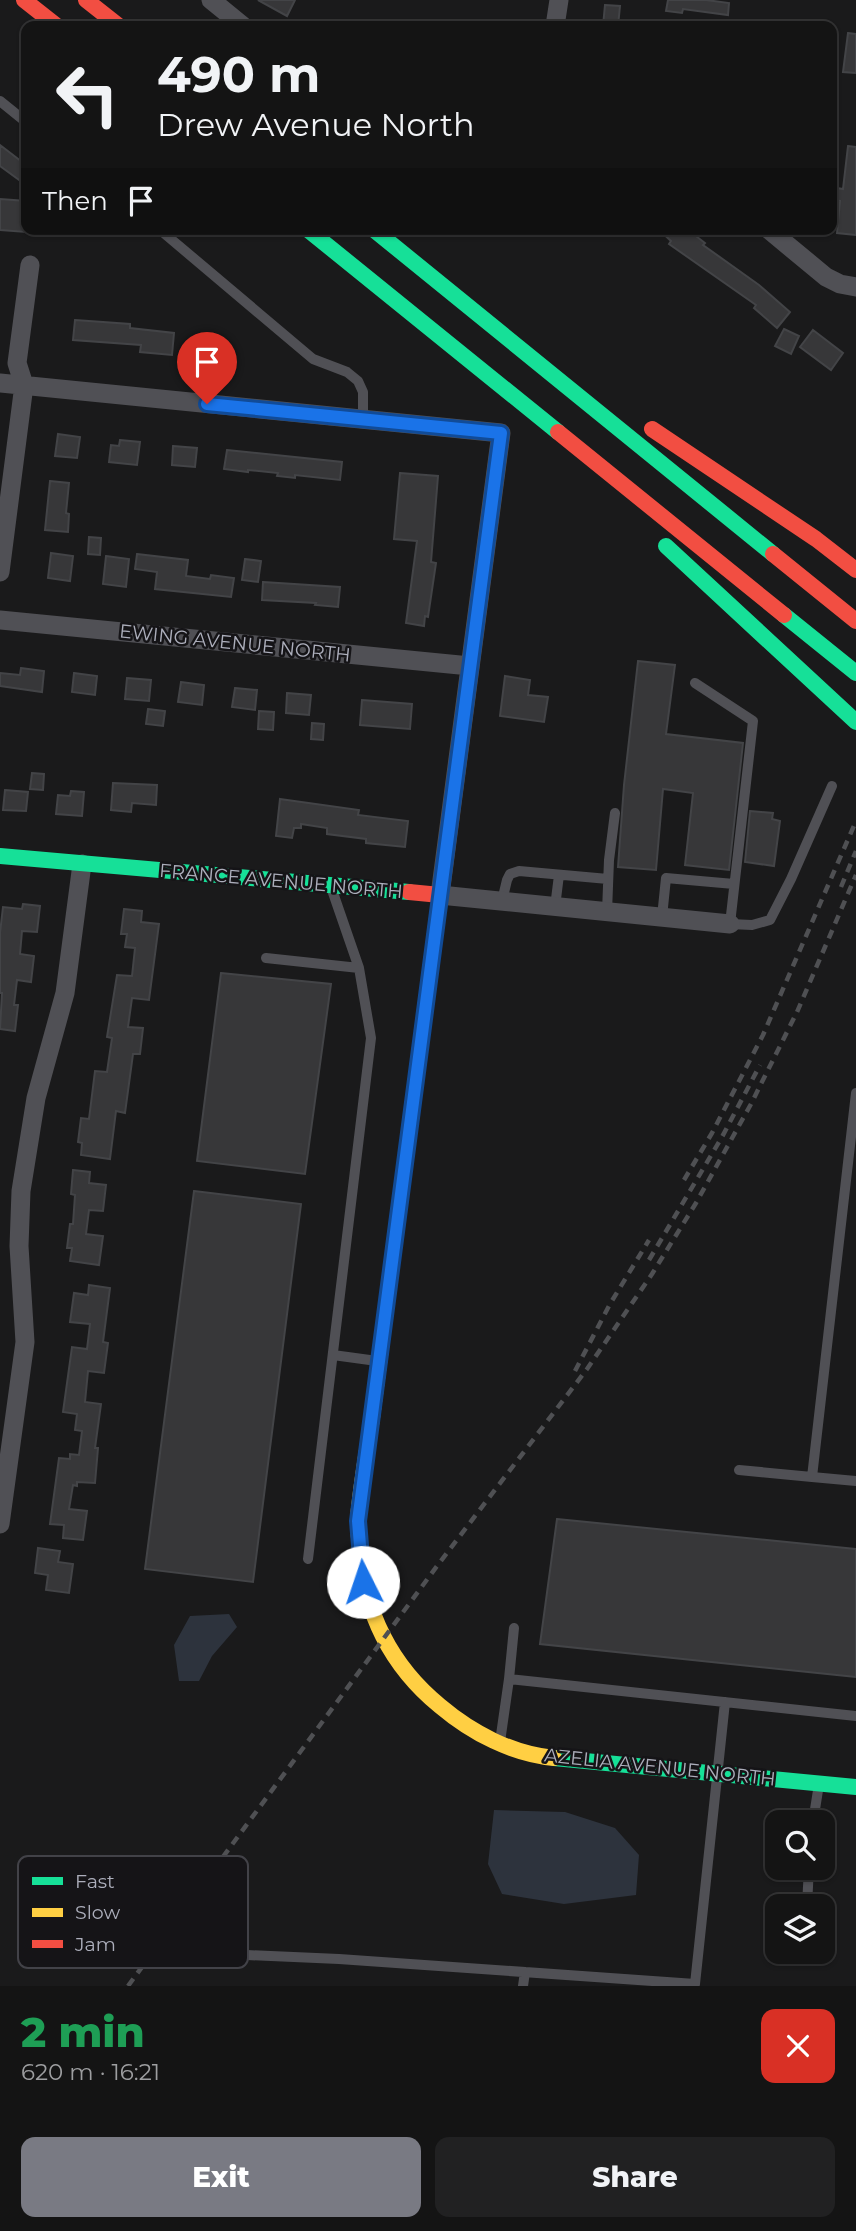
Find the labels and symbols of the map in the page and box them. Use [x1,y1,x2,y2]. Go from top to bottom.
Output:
pin [177,332,237,404]
street label: EWING AVENUE NORTH [118,619,352,667]
street label: FRANCE AVENUE NORTH [158,859,404,903]
position arrow [326,1545,400,1619]
street label: AZELIA AVENUE NORTH [543,1743,777,1791]
legend [18,1856,248,1968]
text: Fast [75,1870,115,1893]
text: Slow [75,1901,120,1924]
text: Jam [74,1933,116,1956]

